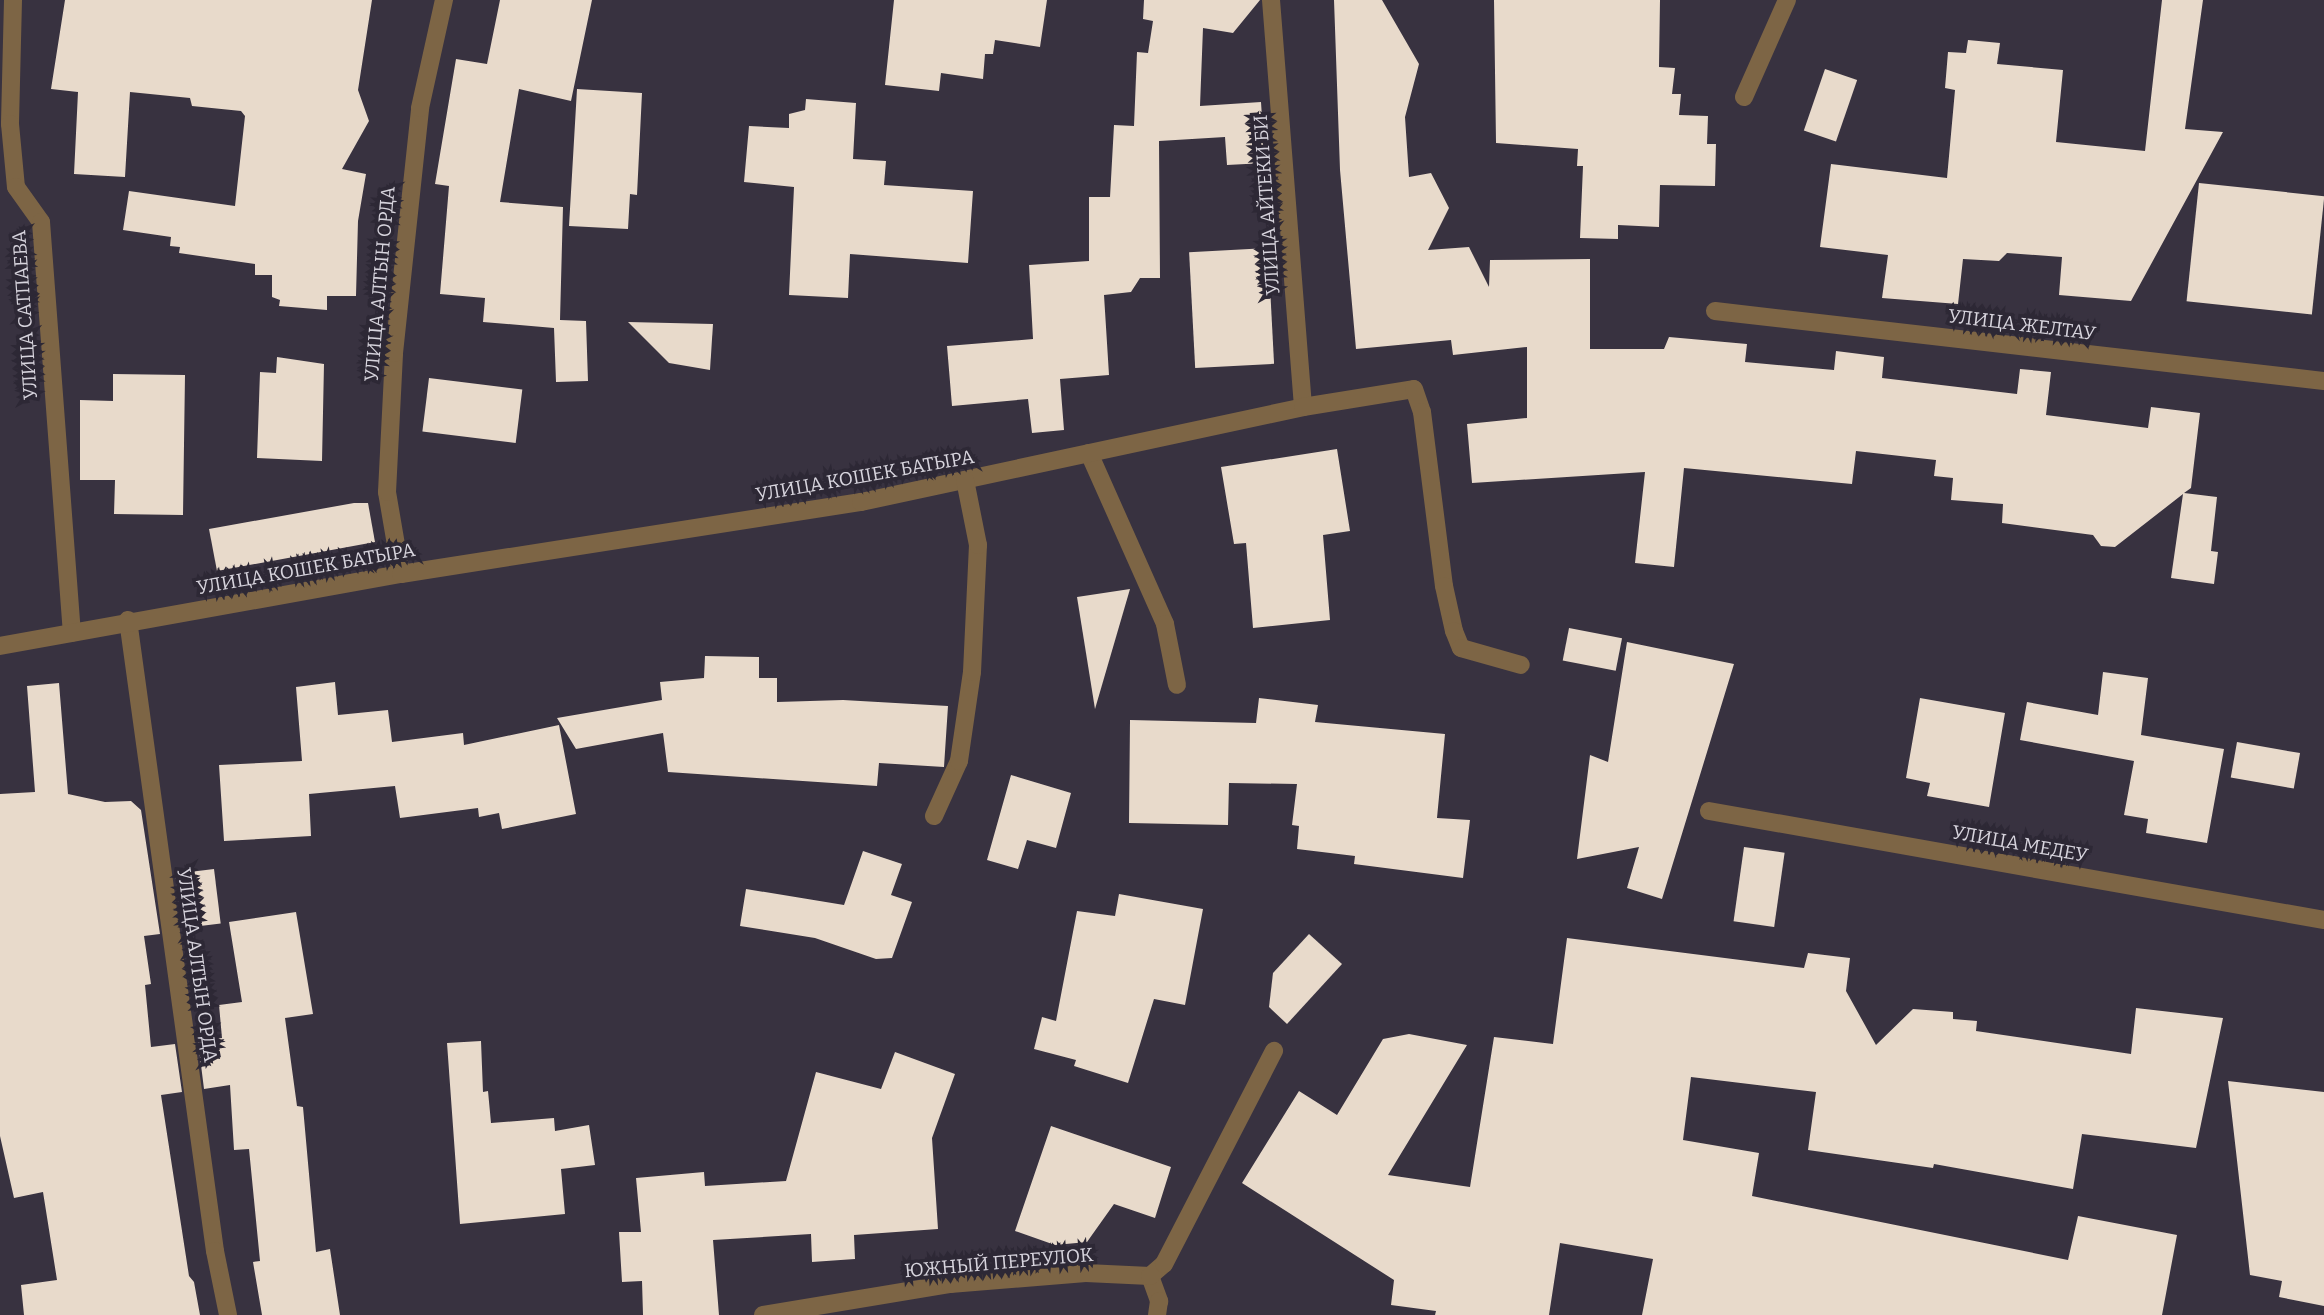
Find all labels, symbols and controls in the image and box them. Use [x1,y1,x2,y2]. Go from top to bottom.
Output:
street label: УЛИЦА АЙТЕКИ БИ [1249,114,1285,296]
street label: УЛИЦА АЛТЫН ОРДА [360,185,400,383]
street label: УЛИЦА САТПАЕВА [8,229,42,401]
street label: УЛИЦА ЖЕЛТАУ [1947,305,2097,345]
street label: УЛИЦА КОШЕК БАТЫРА [754,446,976,506]
street label: УЛИЦА КОШЕК БАТЫРА [195,539,417,599]
street label: УЛИЦА МЕДЕУ [1950,821,2090,867]
street label: УЛИЦА АЛТЫН ОРДА [172,866,222,1064]
street label: ЮЖНЫЙ ПЕРЕУЛОК [904,1243,1094,1283]

